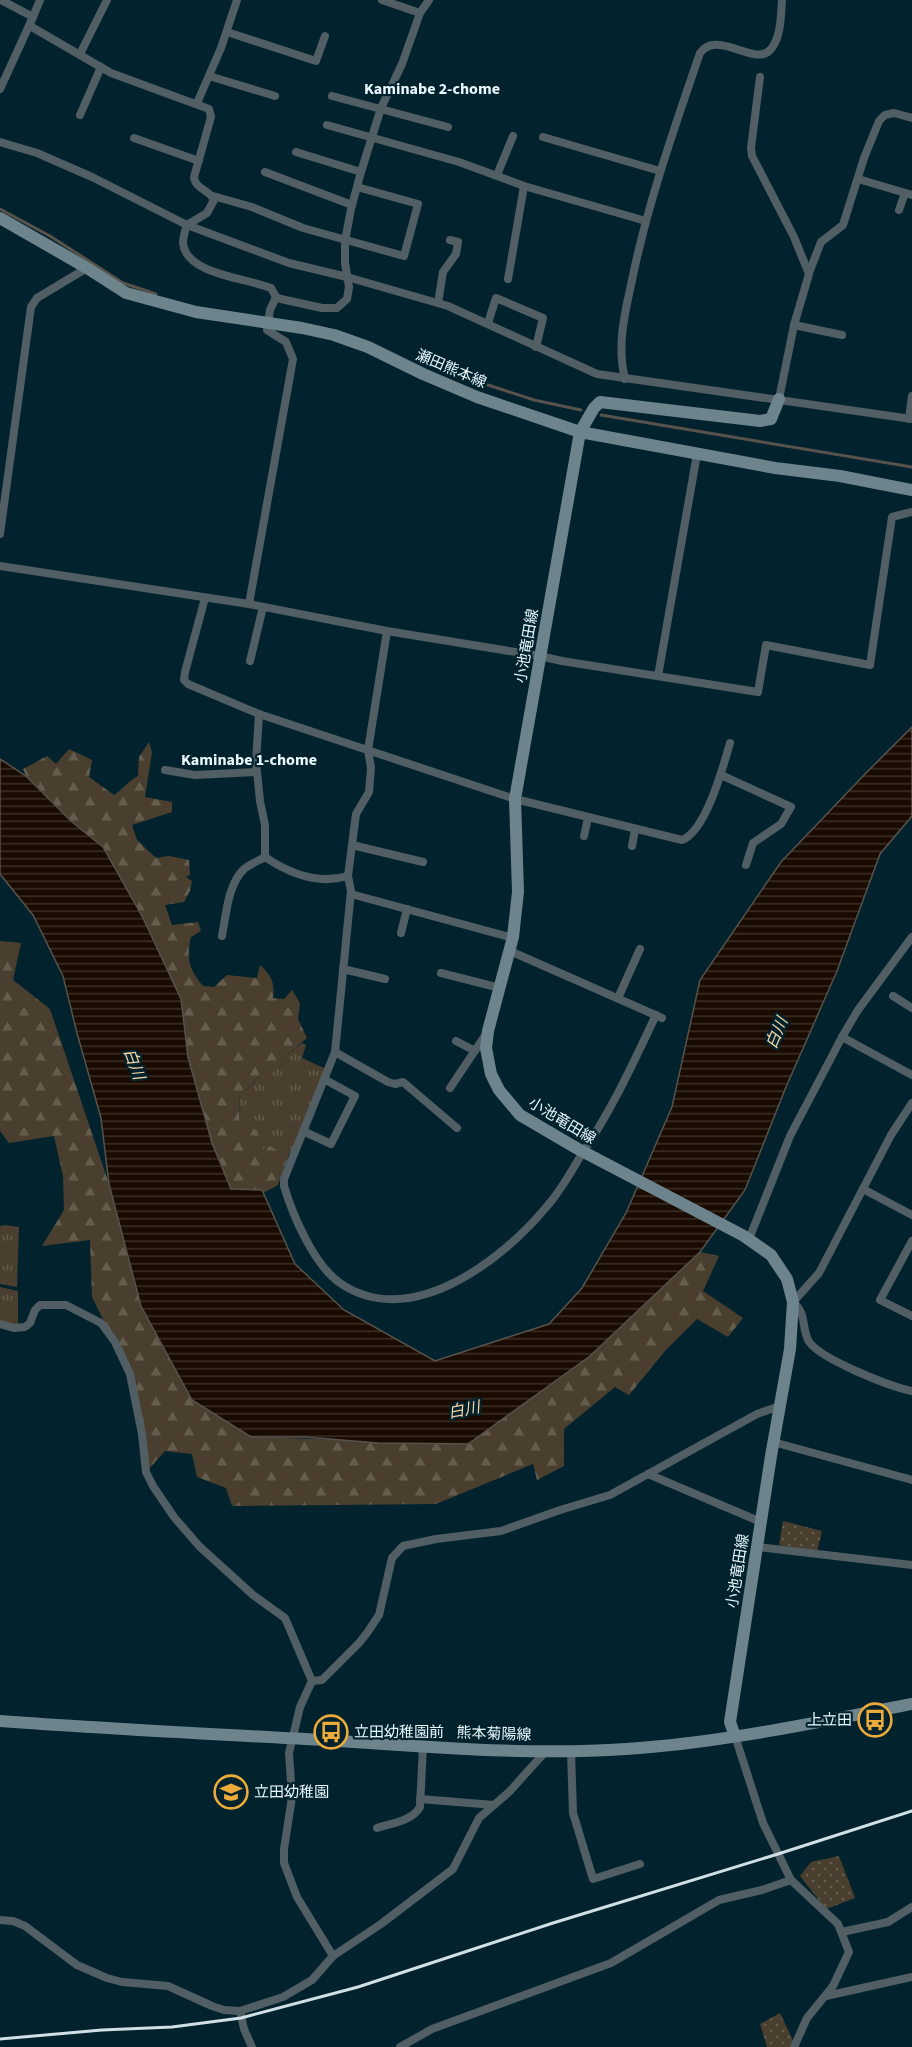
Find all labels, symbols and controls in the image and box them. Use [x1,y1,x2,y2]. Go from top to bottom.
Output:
district label: Kaminabe 2-chome [364,78,500,100]
street label: 瀬田熊本線 [412,345,490,393]
street label: 小池竜田線 [510,607,544,685]
district label: Kaminabe 1-chome [181,749,317,771]
water label: 白川 [761,1012,794,1052]
water label: 白川 [118,1045,150,1085]
street label: 小池竜田線 [524,1093,600,1149]
water label: 白川 [446,1396,484,1424]
street label: 小池竜田線 [722,1532,754,1610]
bus stop icon: 上立田 [857,1702,893,1738]
place label: 上立田 [807,1710,852,1731]
bus stop icon: 立田幼稚園前 [313,1714,349,1750]
place label: 立田幼稚園前 [354,1722,444,1743]
street label: 熊本菊陽線 [456,1722,532,1746]
school or university icon: 立田幼稚園 [213,1774,249,1810]
place label: 立田幼稚園 [254,1782,329,1803]

